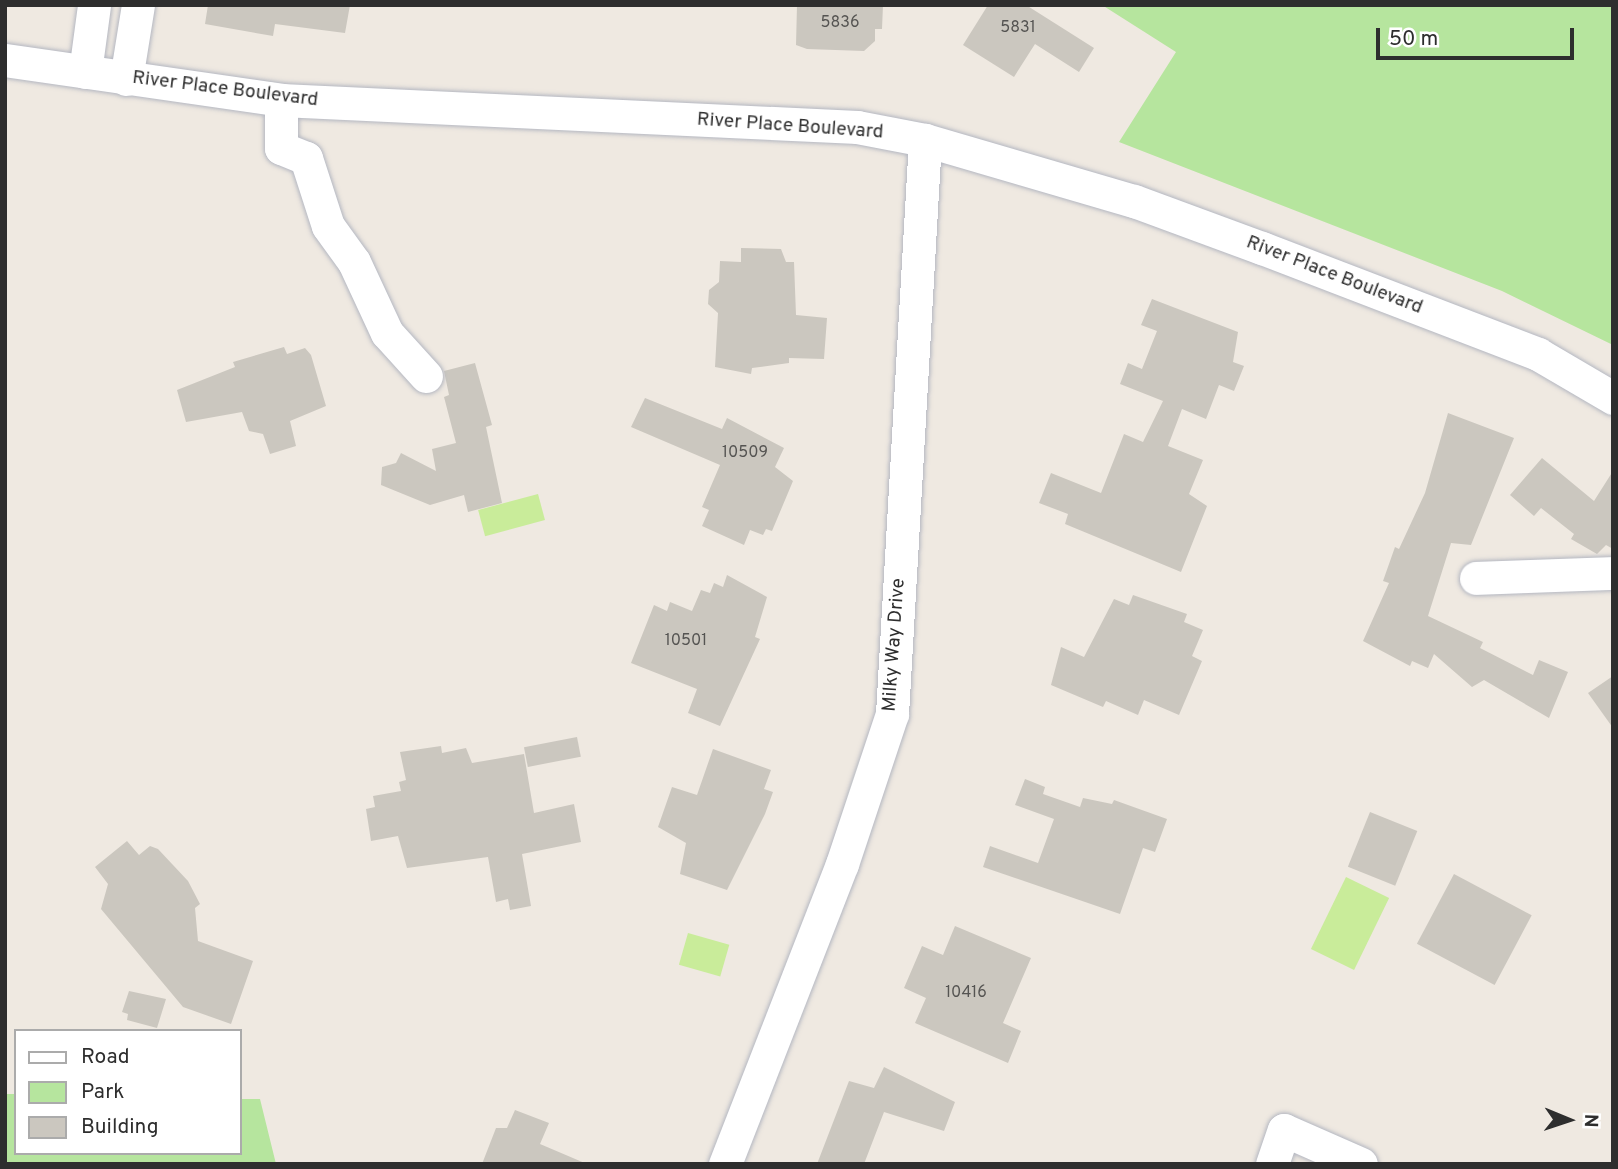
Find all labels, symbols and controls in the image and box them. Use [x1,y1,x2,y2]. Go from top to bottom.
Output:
house number: 5836 [821,13,859,33]
scale bar [1380,14,1578,58]
house number: 5831 [1000,18,1036,38]
text: 50 m [1389,26,1438,53]
street label: River Place Boulevard [131,67,319,113]
street label: River Place Boulevard [696,109,884,145]
street label: River Place Boulevard [1243,232,1425,320]
house number: 10509 [722,443,768,463]
street label: Milky Way Drive [879,577,911,713]
house number: 10501 [665,631,707,651]
house number: 10416 [945,983,987,1003]
legend [14,1029,242,1155]
text: Road [81,1044,130,1071]
text: Park [81,1079,124,1106]
north arrow [1534,1085,1604,1155]
text: N [1578,1113,1602,1128]
text: Building [81,1114,159,1141]

